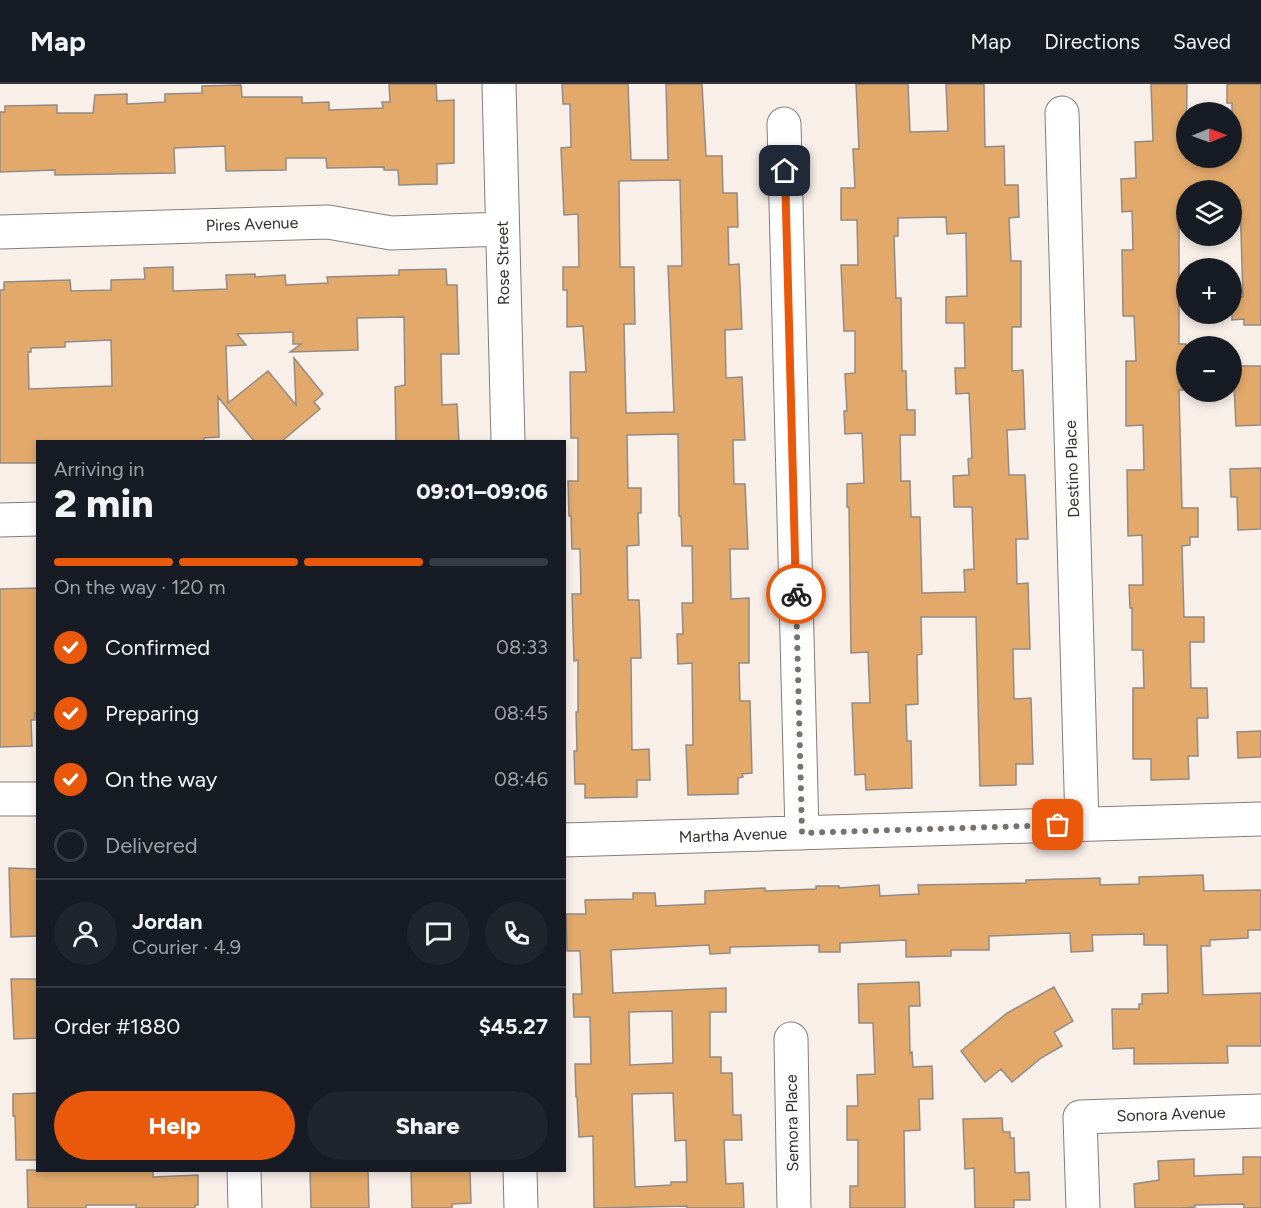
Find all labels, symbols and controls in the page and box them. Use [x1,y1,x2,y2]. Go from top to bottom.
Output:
text: Map [30,24,86,58]
text: Map [970,29,1011,54]
text: Directions [1044,29,1140,54]
text: Saved [1173,29,1231,54]
north arrow [1176,102,1242,168]
map controls [1176,102,1242,402]
pin [759,145,810,196]
icon: home [768,154,801,187]
button: layers [1176,180,1242,246]
street label: Pires Avenue [205,213,299,235]
street label: Rose Street [493,221,513,305]
button: + [1176,258,1242,324]
button: − [1176,336,1242,402]
street label: Destino Place [1061,420,1083,518]
text: Arriving in [54,457,144,481]
text: 09:01–09:06 [416,478,548,505]
text: 2 min [54,480,154,527]
courier [766,564,826,624]
text: On the way · 120 m [54,575,225,599]
icon: bike [780,578,813,611]
icon: check [54,631,87,664]
text: Confirmed [105,634,210,661]
text: 08:33 [496,635,548,659]
icon: check [54,697,87,730]
text: Preparing [105,700,199,727]
text: 08:45 [494,701,548,725]
icon: check [54,763,87,796]
text: On the way [105,766,217,793]
text: 08:46 [494,767,548,791]
pin [1032,799,1083,850]
icon: bag [1041,808,1074,841]
street label: Martha Avenue [679,824,788,846]
text: Delivered [105,832,198,859]
button: person [54,902,117,965]
button: chat [407,902,470,965]
button: phone [485,902,548,965]
text: Jordan [132,908,203,935]
text: Courier · 4.9 [132,935,241,959]
text: Order #1880 [54,1013,180,1040]
text: $45.27 [479,1013,548,1040]
street label: Semora Place [782,1074,802,1172]
button: Help [54,1091,295,1160]
button: Share [307,1091,548,1160]
street label: Sonora Avenue [1116,1103,1226,1125]

